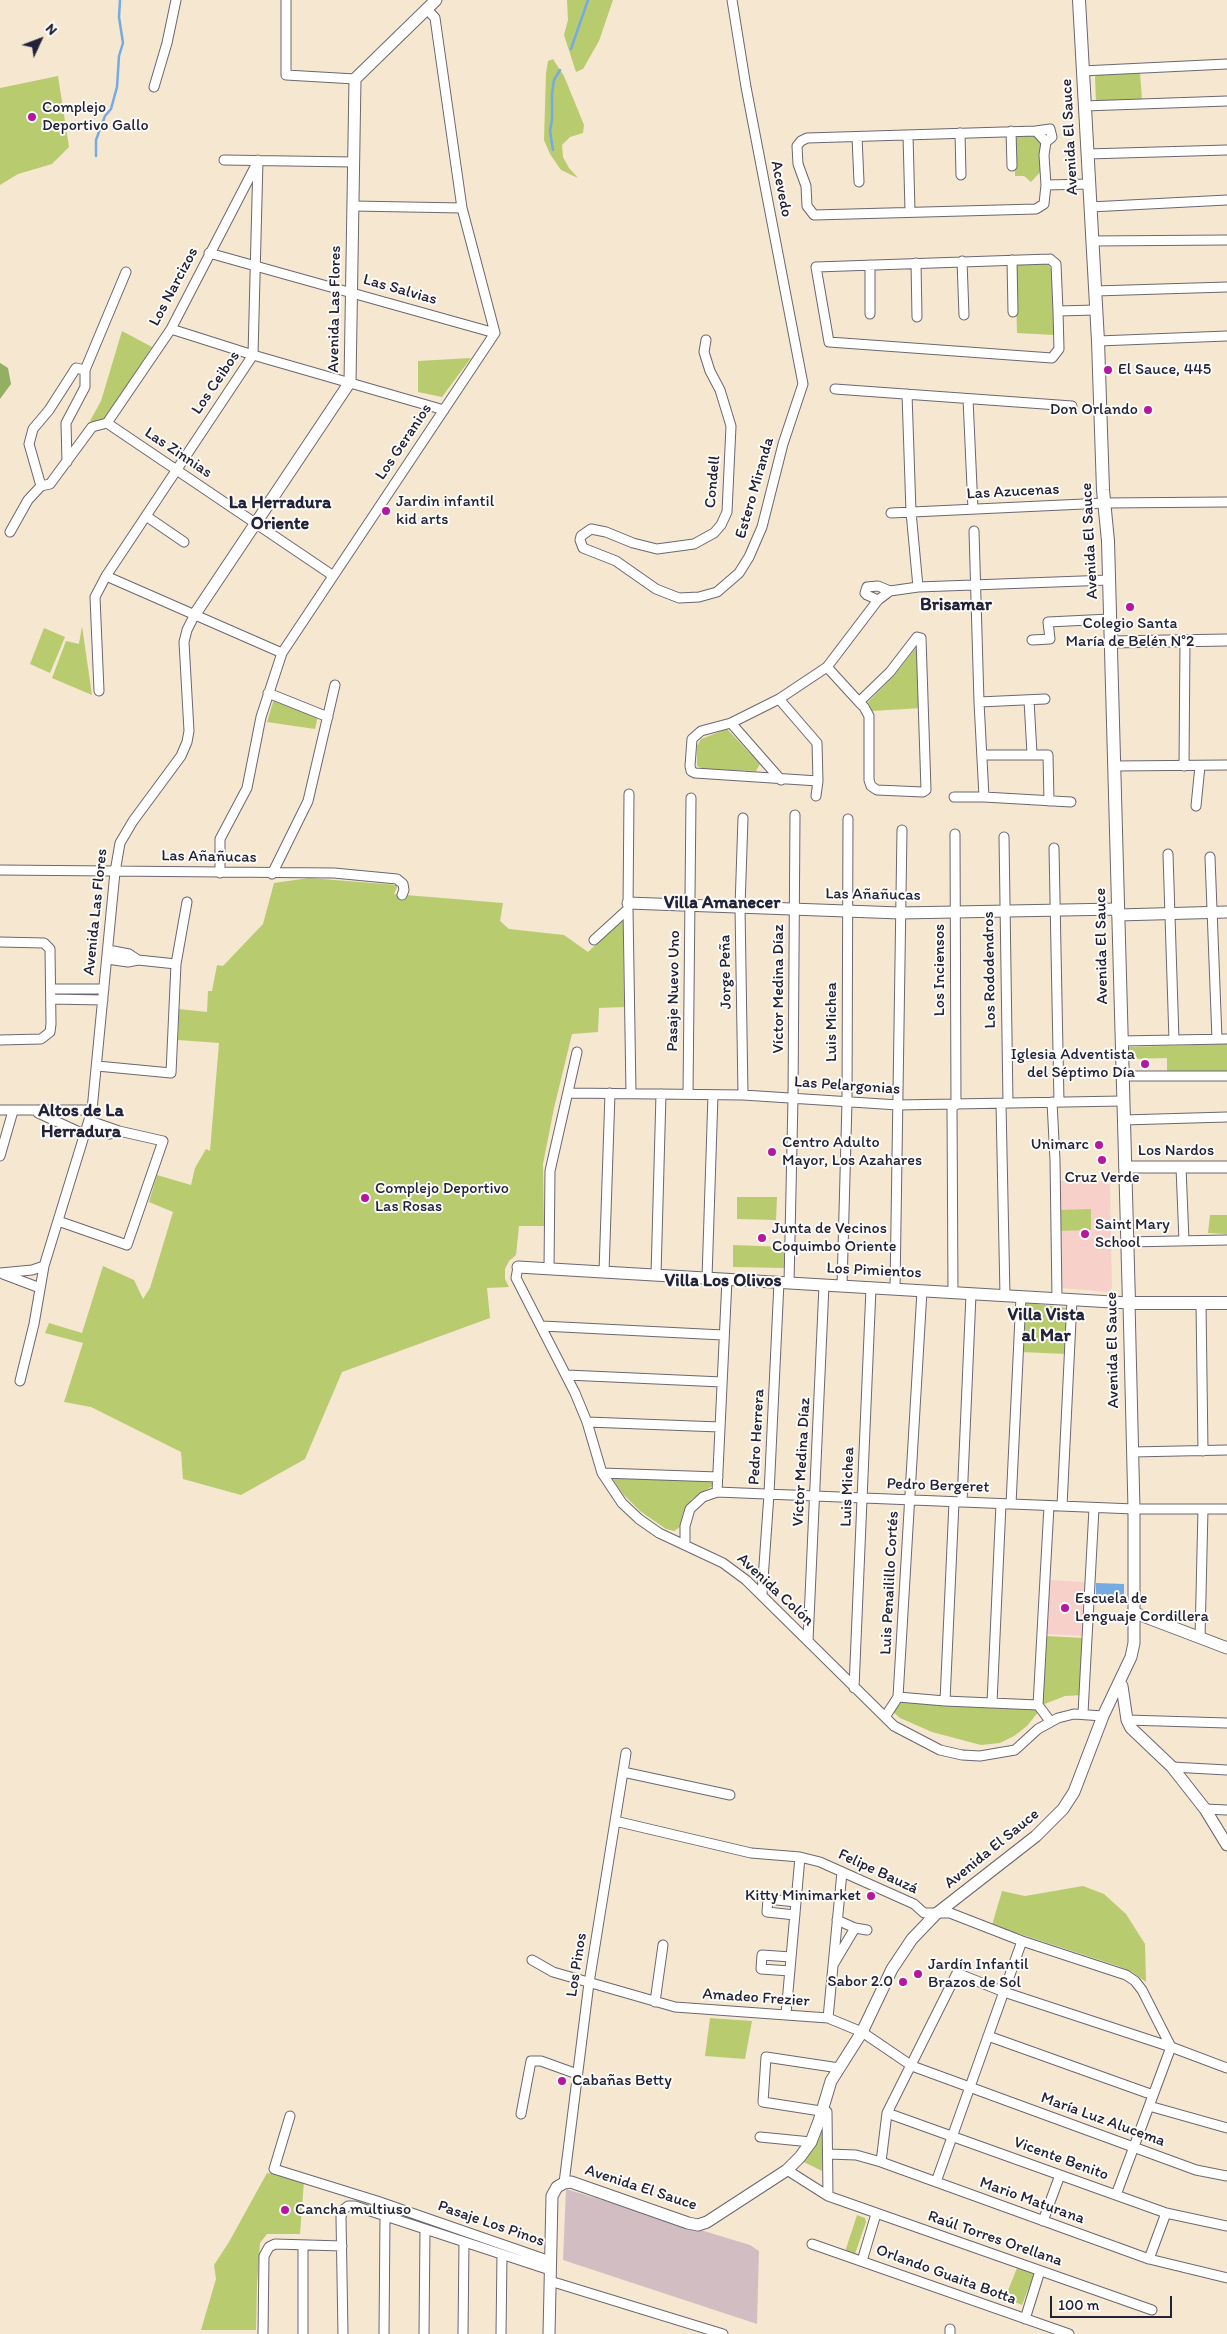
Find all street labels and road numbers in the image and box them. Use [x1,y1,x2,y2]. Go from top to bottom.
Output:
street label: Avenida El Sauce [1057,78,1083,196]
street label: Acevedo [766,159,796,219]
street label: Los Narcizos [145,244,203,330]
street label: Avenida Las Flores [324,245,346,373]
street label: Las Salvias [361,270,439,310]
street label: Los Ceibos [188,348,244,418]
street label: Los Geranios [371,400,437,484]
street label: Las Zinnias [141,423,215,483]
street label: Estero Miranda [731,435,779,541]
street label: Condell [701,455,725,509]
street label: Las Azucenas [966,480,1060,504]
street label: Avenida El Sauce [1077,482,1103,600]
street label: Las Añañucas [161,847,257,867]
street label: Avenida Las Flores [80,848,112,976]
street label: Las Añañucas [825,885,921,905]
street label: Avenida El Sauce [1091,888,1113,1004]
street label: Los Rododendros [979,911,1001,1029]
street label: Víctor Medina Díaz [769,924,789,1054]
street label: Los Inciensos [930,924,950,1016]
street label: Pasaje Nuevo Uno [663,930,685,1052]
street label: Jorge Peña [716,935,736,1009]
street label: Luis Michea [822,982,842,1062]
street label: Las Pelargonias [793,1073,901,1099]
street label: Los Nardos [1138,1141,1214,1161]
street label: Los Pimientos [826,1259,922,1283]
street label: Avenida El Sauce [1102,1292,1124,1408]
street label: Pedro Herrera [745,1388,769,1486]
street label: Víctor Medina Díaz [789,1397,815,1527]
street label: Luis Michea [837,1447,859,1527]
street label: Pedro Bergeret [886,1475,990,1497]
street label: Luis Penailillo Cortés [877,1511,903,1655]
street label: Avenida Colón [733,1550,817,1630]
street label: Avenida El Sauce [941,1805,1043,1893]
street label: Felipe Bauzá [835,1845,921,1899]
street label: Los Pinos [562,1932,592,1998]
street label: Amadeo Frezier [702,1985,810,2011]
street label: María Luz Alucema [1038,2089,1168,2151]
street label: Vicente Benito [1011,2133,1111,2185]
street label: Avenida El Sauce [583,2161,699,2215]
street label: Mario Maturana [977,2173,1087,2229]
street label: Pasaje Los Pinos [435,2197,547,2251]
street label: Raúl Torres Orellana [925,2207,1065,2271]
street label: Orlando Guaita Botta [873,2241,1019,2309]

